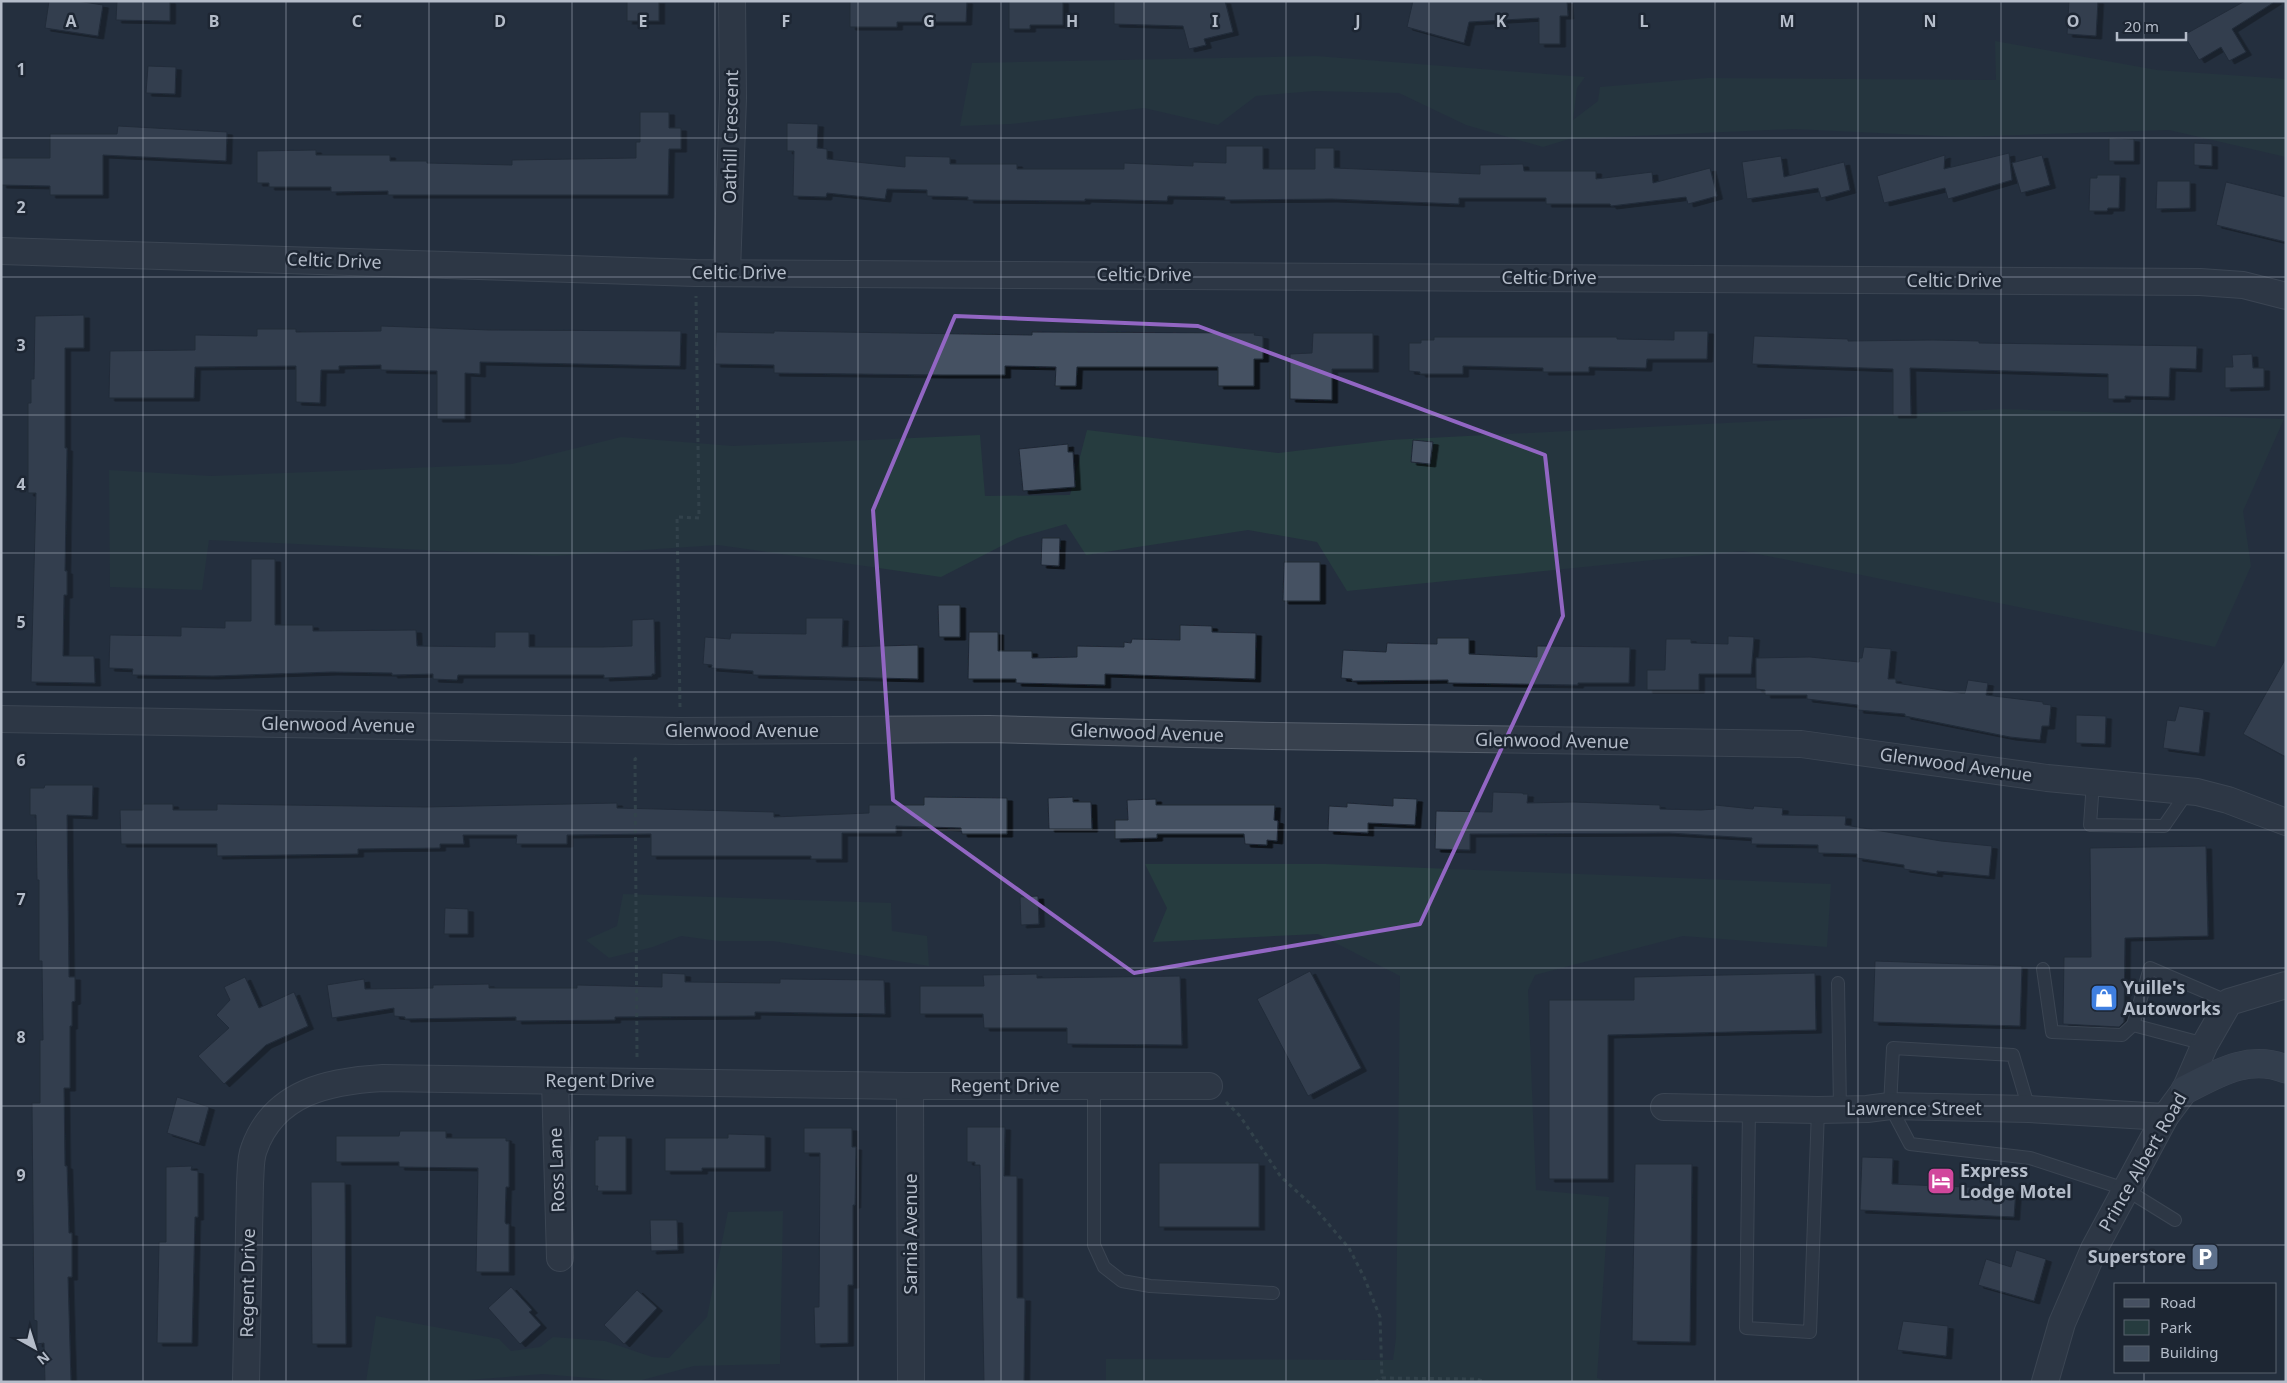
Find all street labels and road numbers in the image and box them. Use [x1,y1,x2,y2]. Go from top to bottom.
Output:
street label: Oathill Crescent [717,69,743,204]
street label: Celtic Drive [286,246,382,274]
street label: Celtic Drive [691,260,787,284]
street label: Celtic Drive [1096,262,1192,286]
street label: Celtic Drive [1501,265,1597,289]
street label: Celtic Drive [1906,268,2002,292]
street label: Glenwood Avenue [261,711,415,737]
street label: Glenwood Avenue [1070,717,1224,747]
street label: Glenwood Avenue [665,718,819,742]
street label: Glenwood Avenue [1475,727,1629,753]
street label: Glenwood Avenue [1878,741,2034,787]
street label: Regent Drive [545,1068,655,1092]
street label: Regent Drive [950,1073,1060,1097]
street label: Prince Albert Road [2093,1088,2192,1235]
street label: Lawrence Street [1846,1096,1982,1120]
street label: Ross Lane [543,1127,569,1213]
street label: Sarnia Avenue [898,1173,922,1295]
street label: Regent Drive [234,1228,260,1338]

